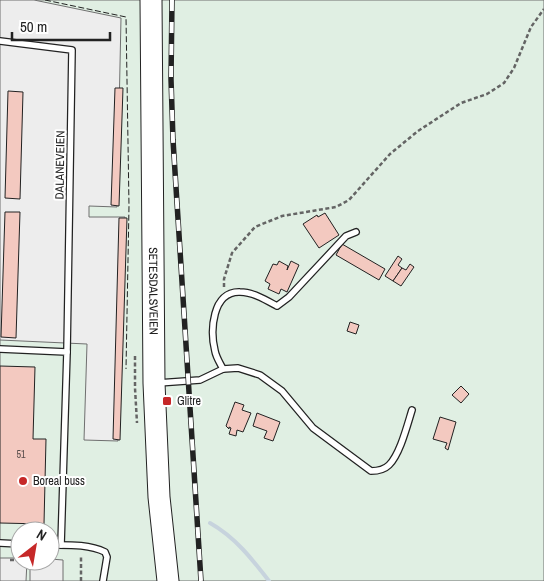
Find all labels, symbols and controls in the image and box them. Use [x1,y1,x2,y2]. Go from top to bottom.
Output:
scale bar [12,10,110,42]
text: 50 m [20,16,47,37]
street label: DALANEVEIEN [51,130,69,200]
street label: SETESDALSVEIEN [145,247,162,335]
place label: Glitre [177,393,201,409]
marker: Glitre [161,395,173,407]
house number: 51 [16,448,26,461]
place label: Boreal buss [33,473,85,489]
marker: Boreal buss [17,475,29,487]
north arrow [10,521,60,571]
text: N [34,525,50,545]

